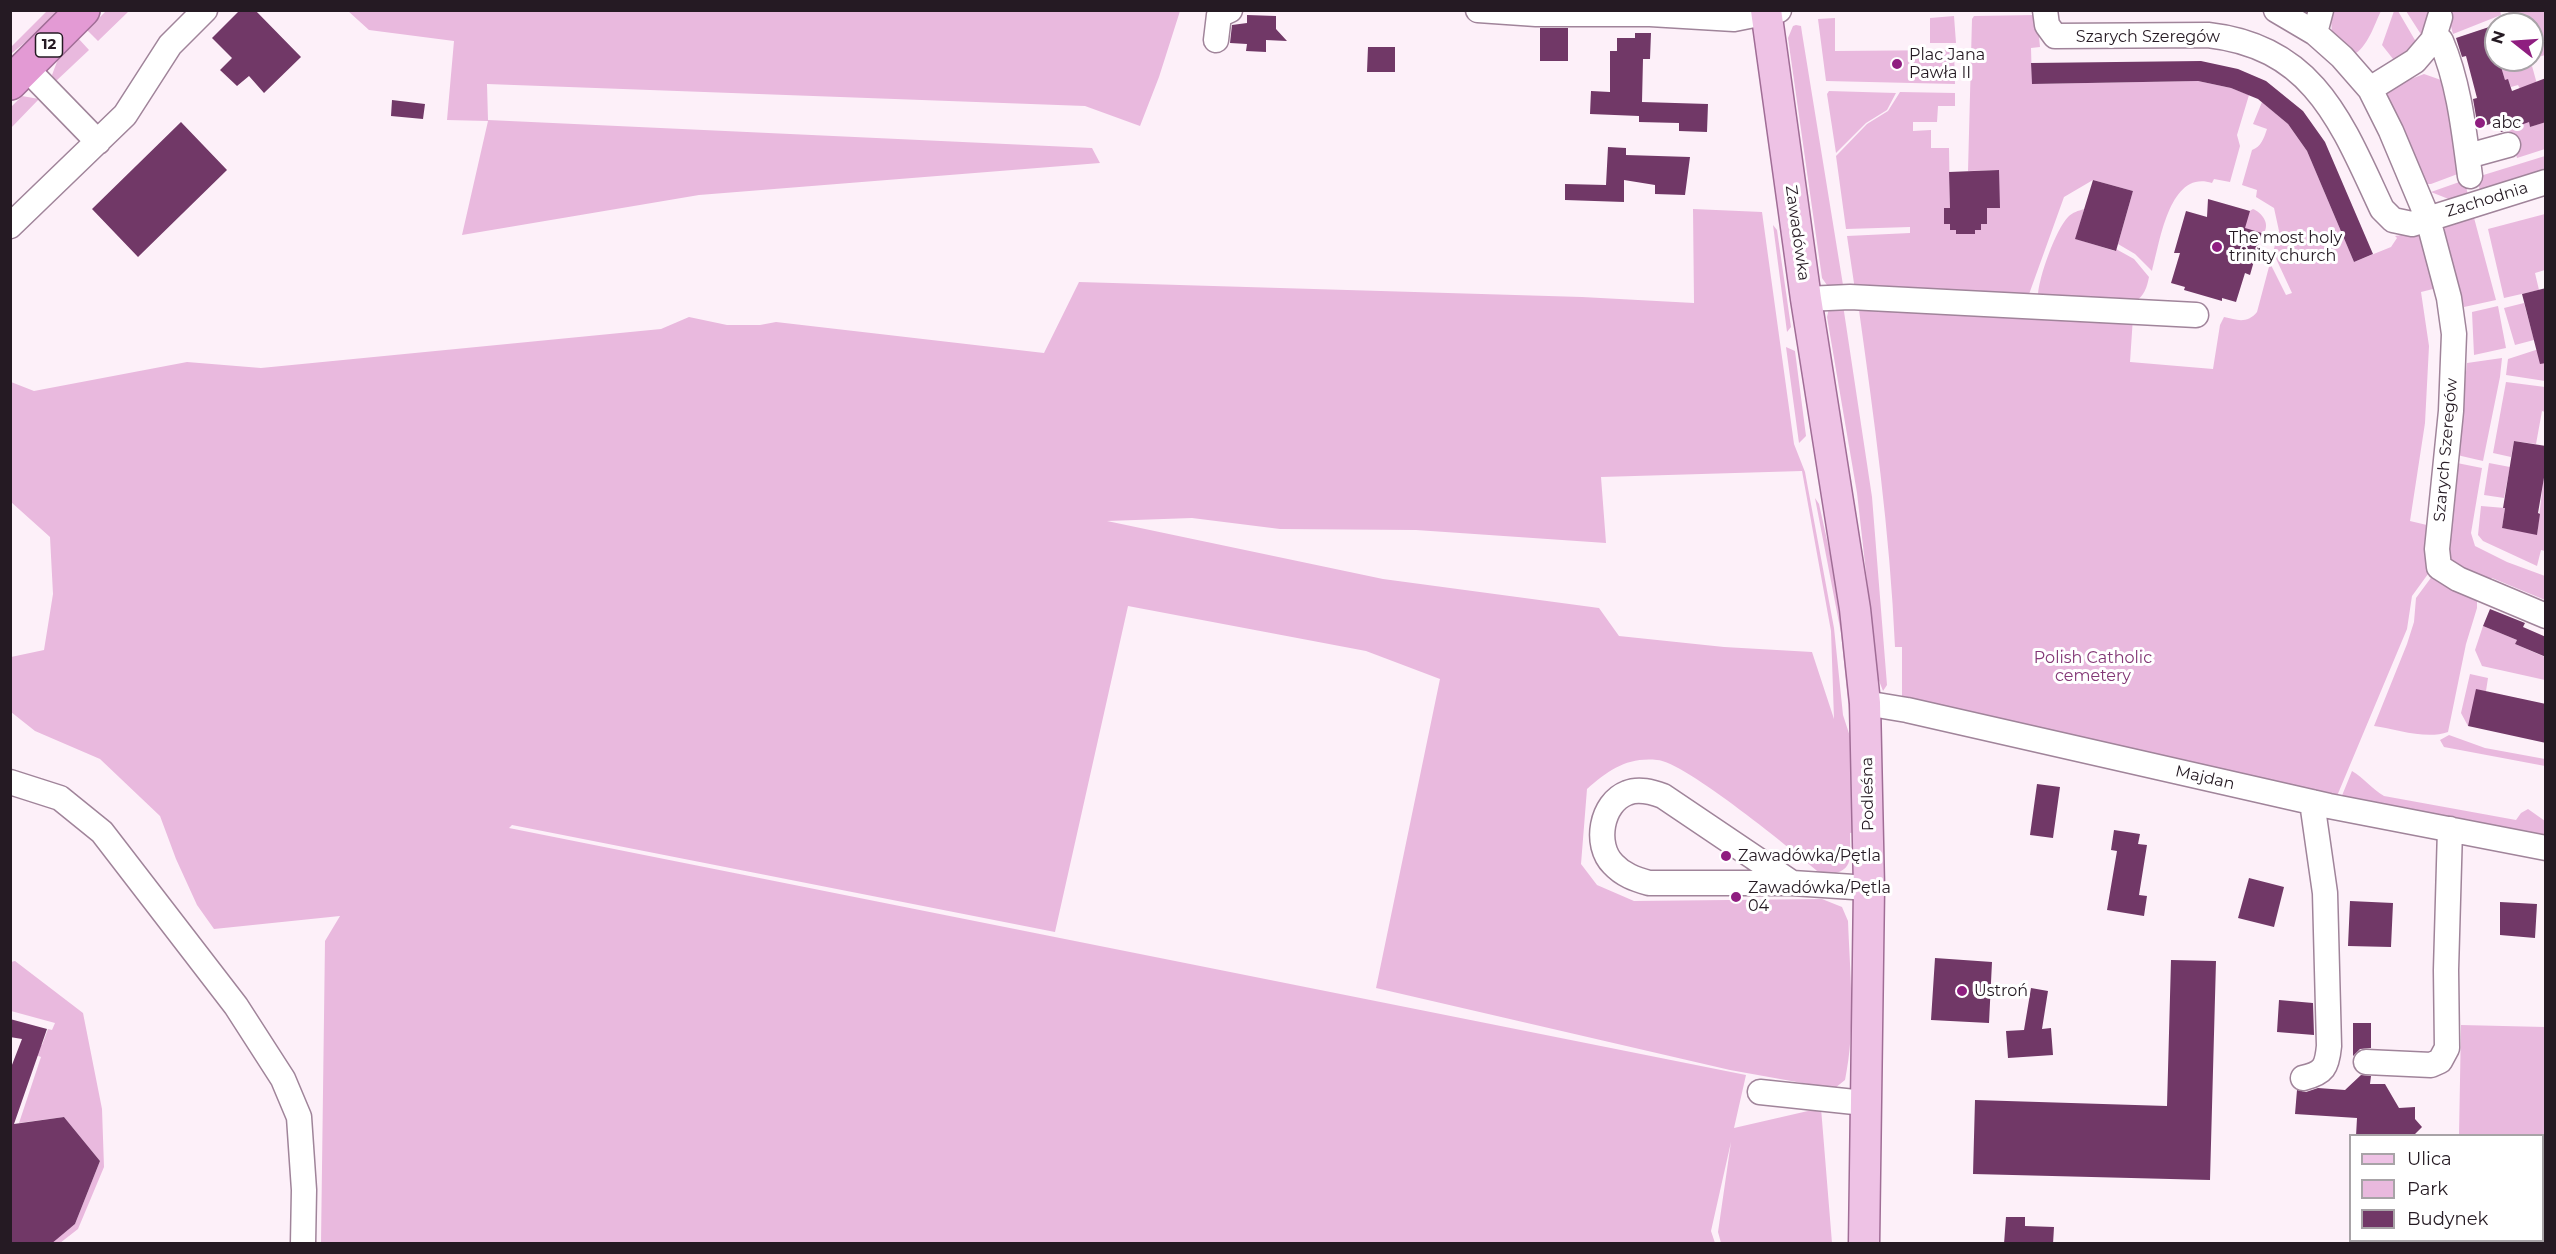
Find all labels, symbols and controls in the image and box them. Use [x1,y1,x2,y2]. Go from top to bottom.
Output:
north arrow [2484,12,2544,72]
street label: Szarych Szeregów [2076,27,2220,47]
text: N [2487,28,2509,46]
road number: 12 [36,33,62,57]
place label: Plac Jana Pawła II [1909,45,1985,83]
marker: Plac Jana Pawła II [1890,57,1904,71]
place label: abc [2492,113,2521,133]
marker: abc [2473,116,2487,130]
street label: Zachodnia [2444,178,2530,222]
street label: Zawadówka [1781,184,1813,282]
place label: The most holy trinity church [2229,228,2342,266]
marker: The most holy trinity church [2210,240,2224,254]
street label: Szarych Szeregów [2430,377,2462,523]
park label: Polish Catholic cemetery [2034,648,2152,686]
street label: Podleśna [1858,757,1878,831]
street label: Majdan [2174,762,2236,794]
place label: Zawadówka/Pętla [1738,846,1881,866]
marker: Zawadówka/Pętla [1719,849,1733,863]
place label: Zawadówka/Pętla 04 [1748,878,1891,916]
marker: Zawadówka/Pętla 04 [1729,890,1743,904]
place label: Ustroń [1974,981,2028,1001]
marker: Ustroń [1955,984,1969,998]
legend [2349,1134,2544,1242]
text: Ulica [2407,1148,2452,1170]
text: Park [2407,1178,2448,1200]
text: Budynek [2407,1208,2488,1230]

